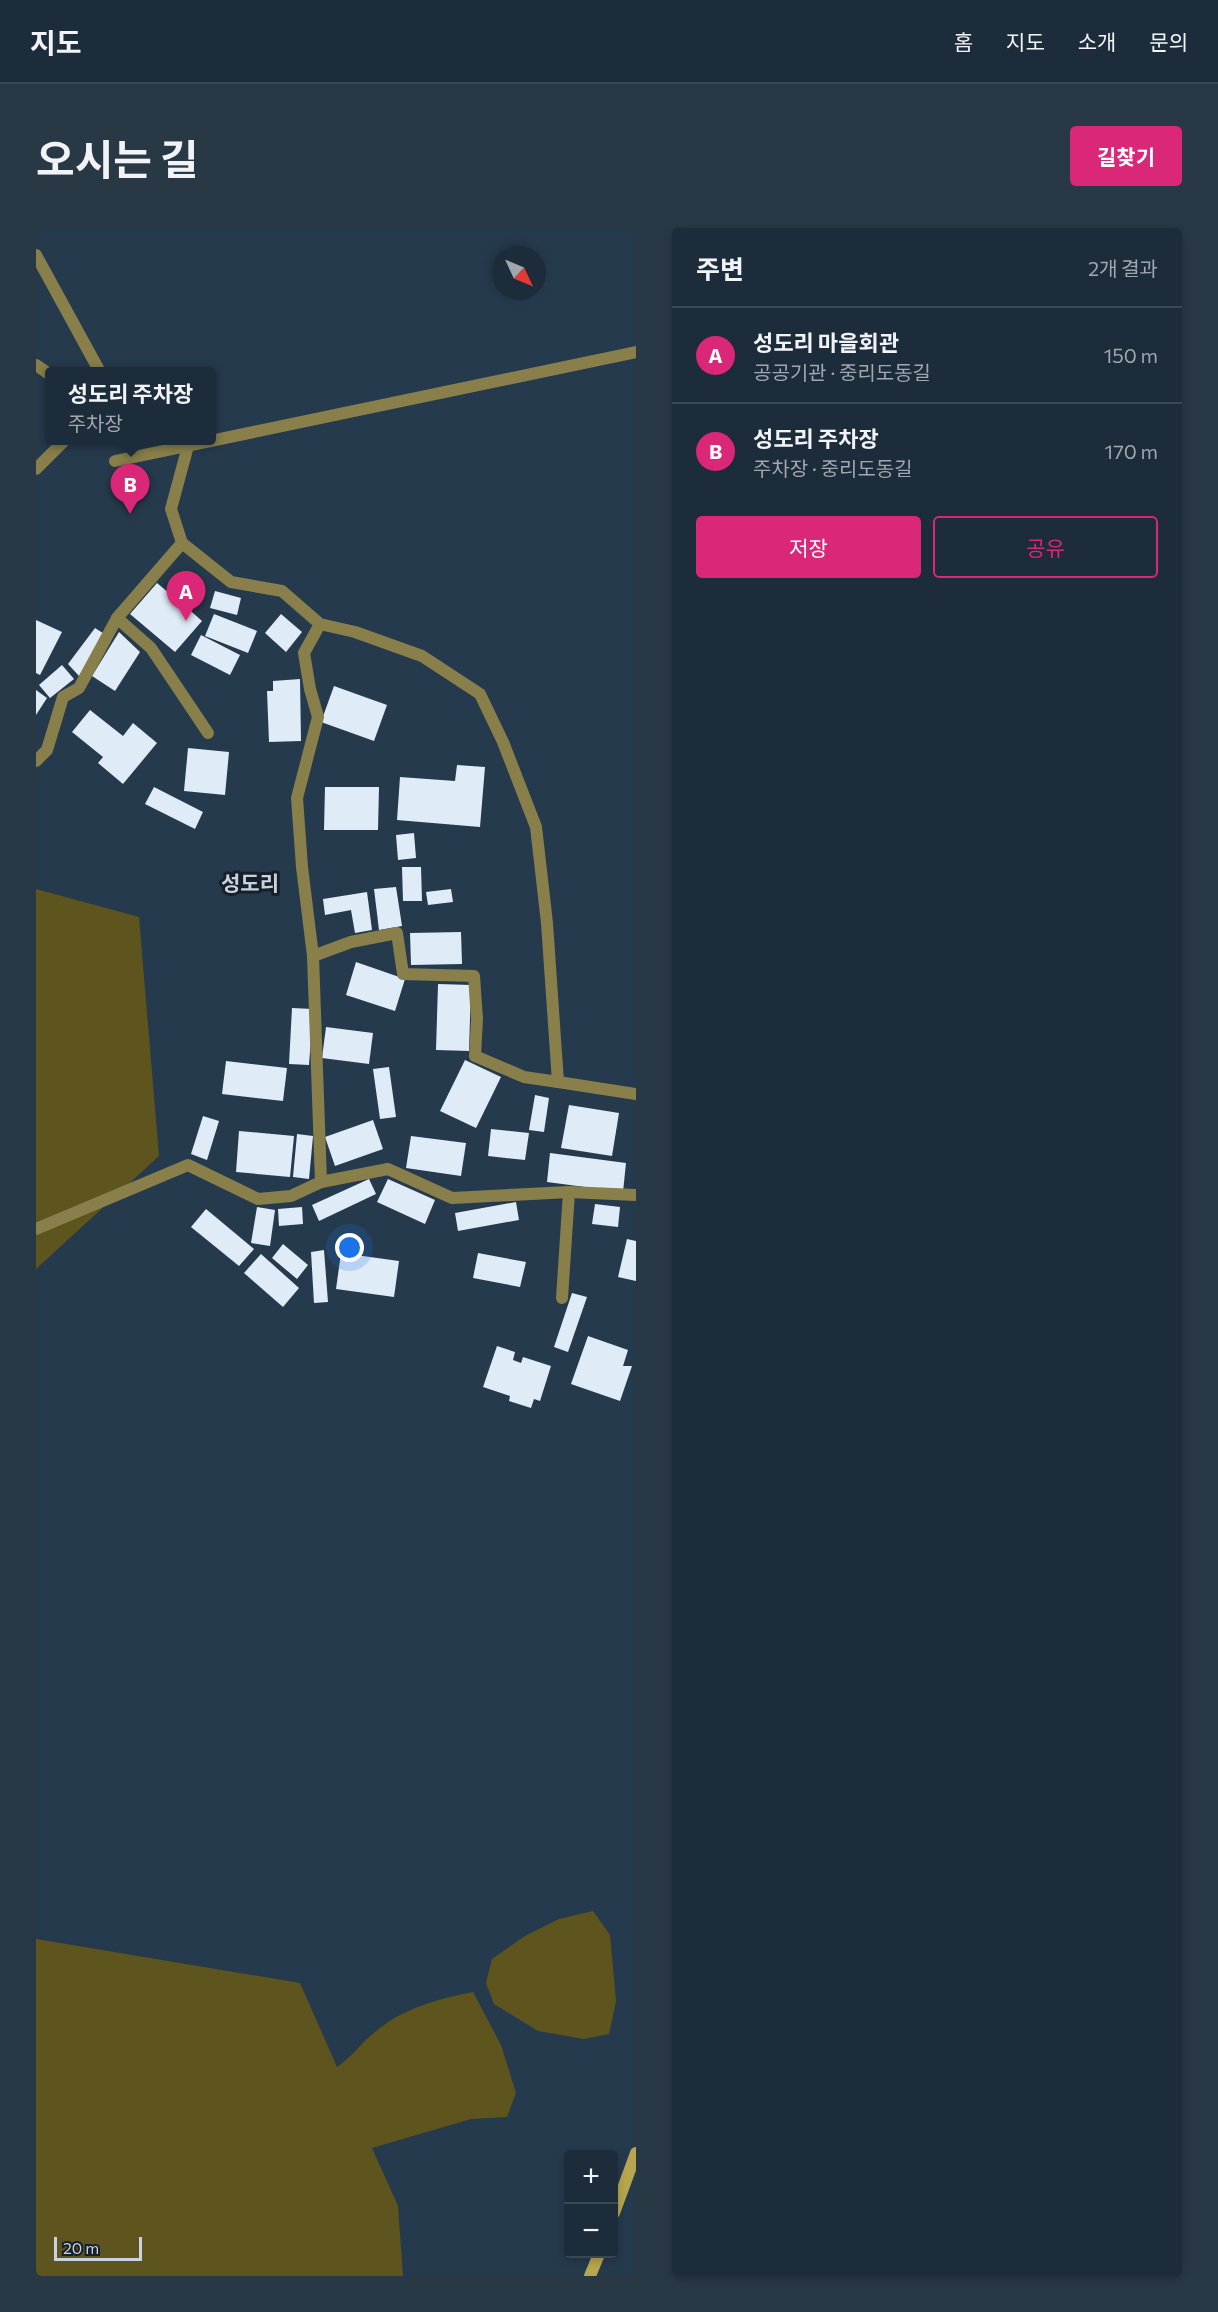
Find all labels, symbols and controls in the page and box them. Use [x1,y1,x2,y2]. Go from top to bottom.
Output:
text: 지도 [30,25,82,59]
text: 홈 [954,29,973,54]
text: 지도 [1006,29,1045,54]
text: 소개 [1078,29,1116,54]
text: 문의 [1149,29,1188,54]
button: 길찾기 [1070,126,1182,186]
text: 오시는 길 [36,132,199,184]
north arrow [492,246,546,300]
text: 주변 [696,253,744,284]
text: 2개 결과 [1088,256,1158,280]
text: 성도리 마을회관 [753,329,899,356]
text: A [708,343,723,367]
text: 150 m [1104,343,1158,367]
text: 공공기관 · 중리도동길 [753,360,931,384]
popup [45,367,216,445]
text: 성도리 주차장 [68,380,193,407]
text: 주차장 [68,411,123,435]
text: 성도리 주차장 [753,425,879,452]
text: B [709,439,722,463]
text: 170 m [1105,439,1158,463]
text: 주차장 · 중리도동길 [753,456,913,480]
pin: B [110,464,149,514]
button: 저장 [696,516,921,578]
button: 공유 [933,516,1158,578]
pin: A [166,572,206,621]
district label: 성도리 [221,870,279,895]
your location [335,1233,364,1262]
map controls [564,2150,618,2258]
button: + [564,2150,618,2204]
button: − [564,2204,618,2258]
scale bar [54,2234,142,2262]
text: 20 m [63,2238,99,2257]

